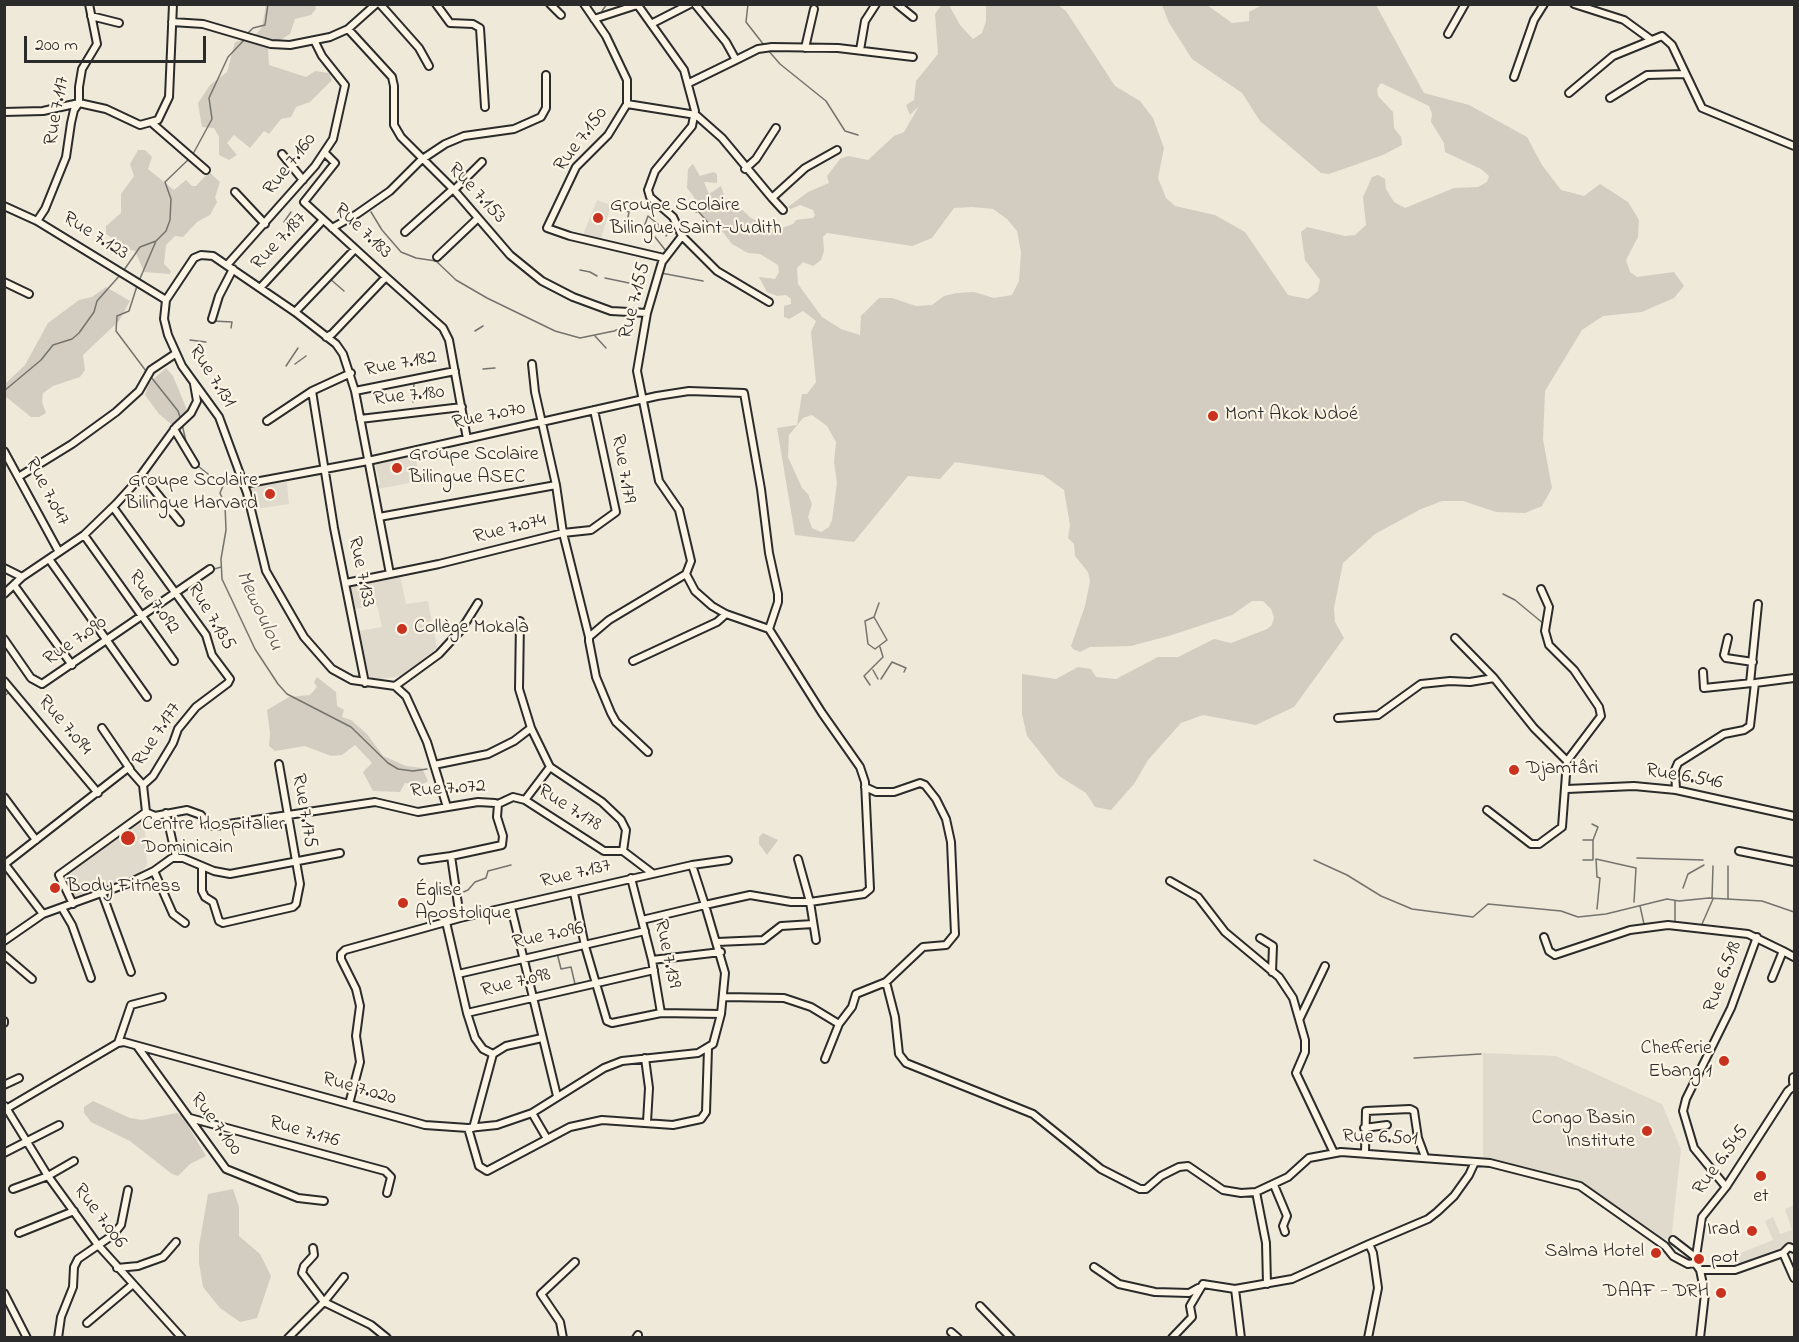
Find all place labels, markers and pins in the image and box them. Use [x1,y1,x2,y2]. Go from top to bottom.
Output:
place label: Groupe Scolaire Bilingue Saint-Judith [610,195,782,242]
marker: Groupe Scolaire Bilingue Saint-Judith [591,211,605,225]
place label: Mont Akok Ndoé [1225,404,1358,428]
marker: Mont Akok Ndoé [1206,409,1220,423]
place label: Groupe Scolaire Bilingue ASEC [409,444,539,491]
marker: Groupe Scolaire Bilingue ASEC [390,461,404,475]
place label: Groupe Scolaire Bilingue Harvard [125,470,258,517]
marker: Groupe Scolaire Bilingue Harvard [263,487,277,501]
place label: Collège Mokala [414,617,529,641]
marker: Collège Mokala [395,622,409,636]
place label: Djamtâri [1526,758,1598,782]
marker: Djamtâri [1507,763,1521,777]
place label: Centre Hospitalier Dominicain [142,814,285,861]
marker: Centre Hospitalier Dominicain [119,829,137,847]
place label: Body Fitness [67,876,181,900]
place label: Église Apostolique [415,880,511,927]
marker: Body Fitness [48,881,62,895]
marker: Église Apostolique [396,896,410,910]
place label: Chefferie Ebang 1 [1640,1038,1712,1085]
marker: Chefferie Ebang 1 [1717,1054,1731,1068]
place label: Congo Basin Institute [1531,1108,1635,1155]
marker: Congo Basin Institute [1640,1124,1654,1138]
marker: et [1754,1169,1768,1183]
place label: et [1753,1186,1769,1210]
place label: Irad [1707,1219,1740,1243]
marker: Irad [1745,1224,1759,1238]
place label: Salma Hotel [1545,1241,1644,1265]
marker: Salma Hotel [1649,1246,1663,1260]
place label: pot [1711,1247,1739,1271]
marker: pot [1692,1252,1706,1266]
place label: DAAF - DRH [1603,1281,1709,1305]
marker: DAAF - DRH [1714,1286,1728,1300]

